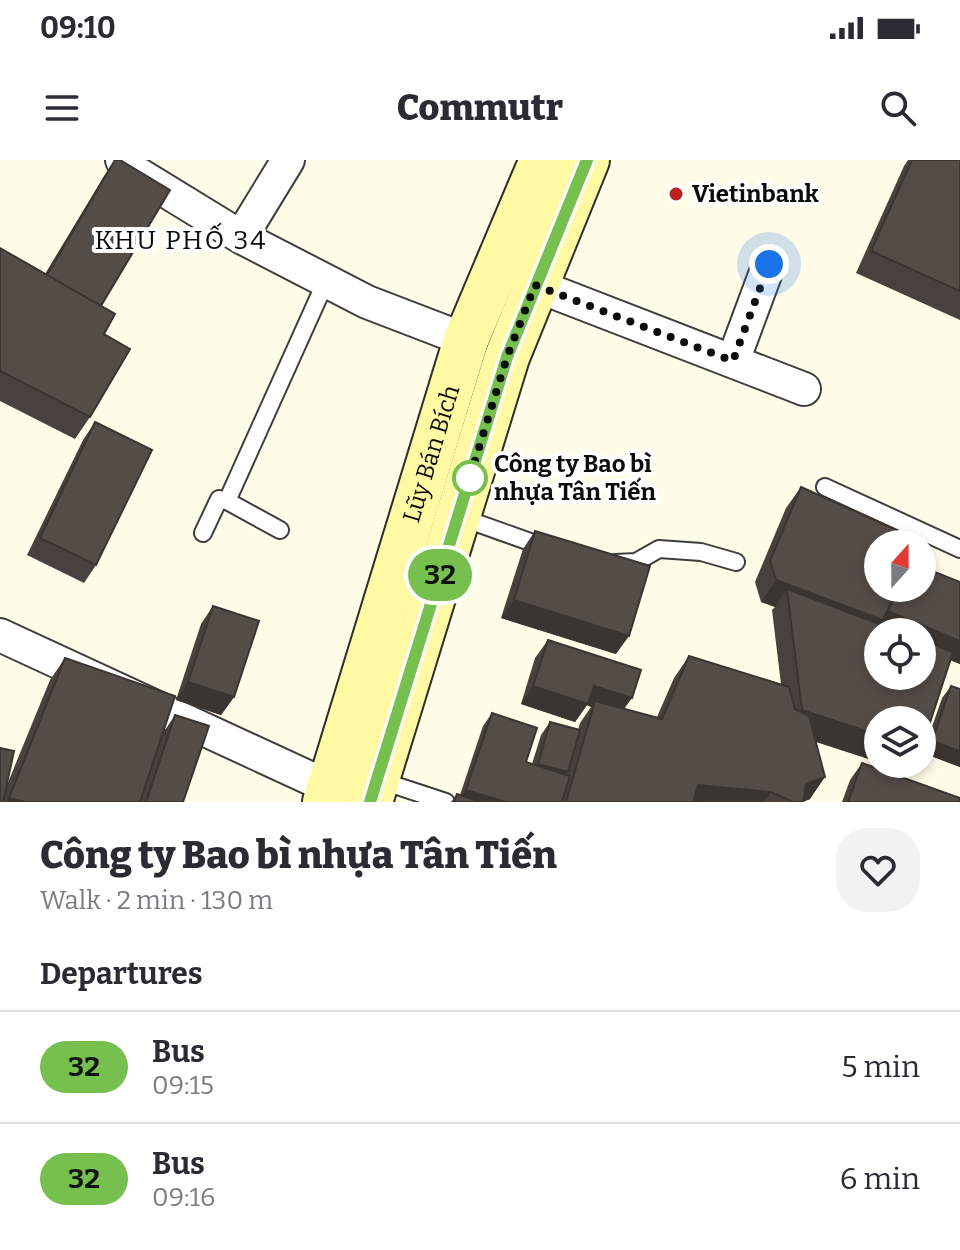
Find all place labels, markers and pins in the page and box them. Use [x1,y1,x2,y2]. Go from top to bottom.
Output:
place label: Vietinbank [692,180,820,208]
marker: Vietinbank [667,185,685,203]
place label: Công ty Bao bì nhựa Tân Tiến [494,450,656,506]
marker: Công ty Bao bì nhựa Tân Tiến [453,461,487,495]

